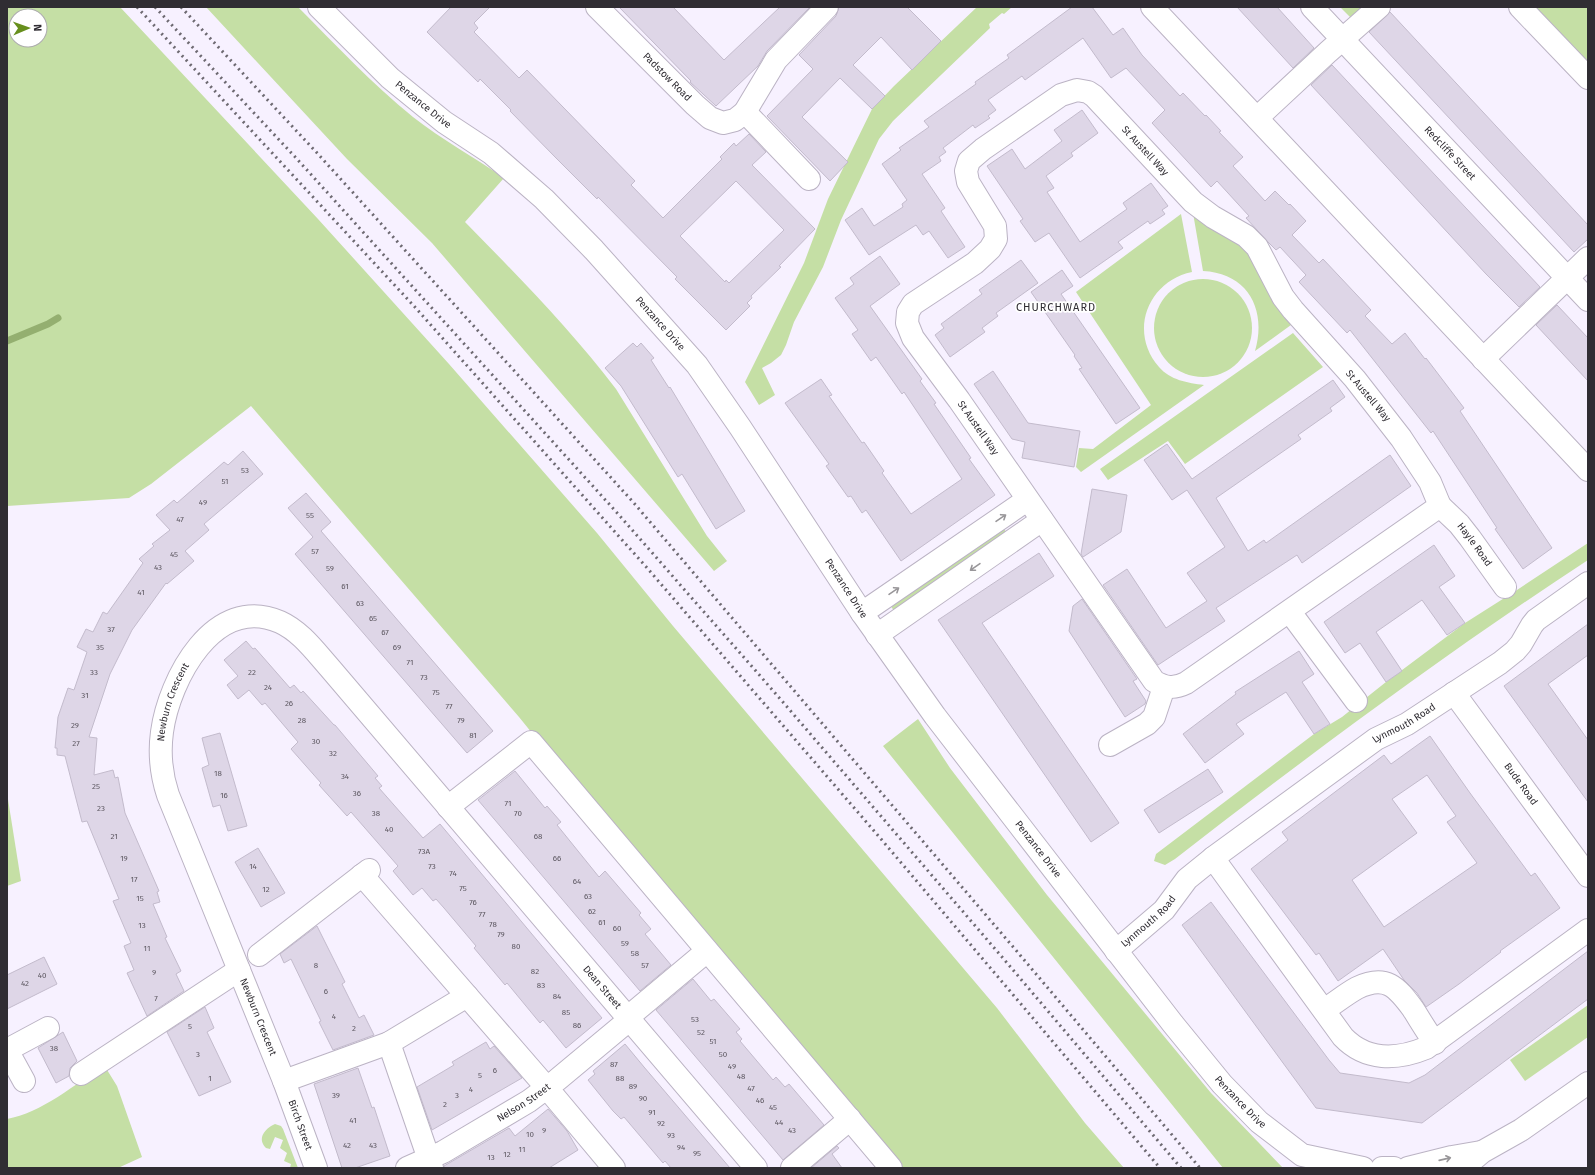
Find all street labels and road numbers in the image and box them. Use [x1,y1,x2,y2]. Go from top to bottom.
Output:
street label: Padstow Road [640,50,694,104]
street label: Penzance Drive [393,79,453,131]
street label: St Austell Way [1119,124,1171,178]
street label: Redcliffe Street [1422,124,1478,183]
street label: Penzance Drive [633,294,687,353]
street label: St Austell Way [1343,368,1393,424]
street label: St Austell Way [955,399,1001,458]
street label: Hayle Road [1454,521,1494,569]
street label: Penzance Drive [822,557,870,621]
street label: Newburn Crescent [155,660,192,742]
street label: Lynmouth Road [1370,701,1438,746]
street label: Bude Road [1501,761,1540,808]
street label: Penzance Drive [1012,819,1064,880]
street label: Lynmouth Road [1119,893,1178,950]
street label: Dean Street [580,963,624,1012]
street label: Newburn Crescent [237,977,279,1058]
street label: Penzance Drive [1212,1074,1268,1131]
street label: Nelson Street [495,1081,553,1125]
street label: Birch Street [285,1098,315,1152]

